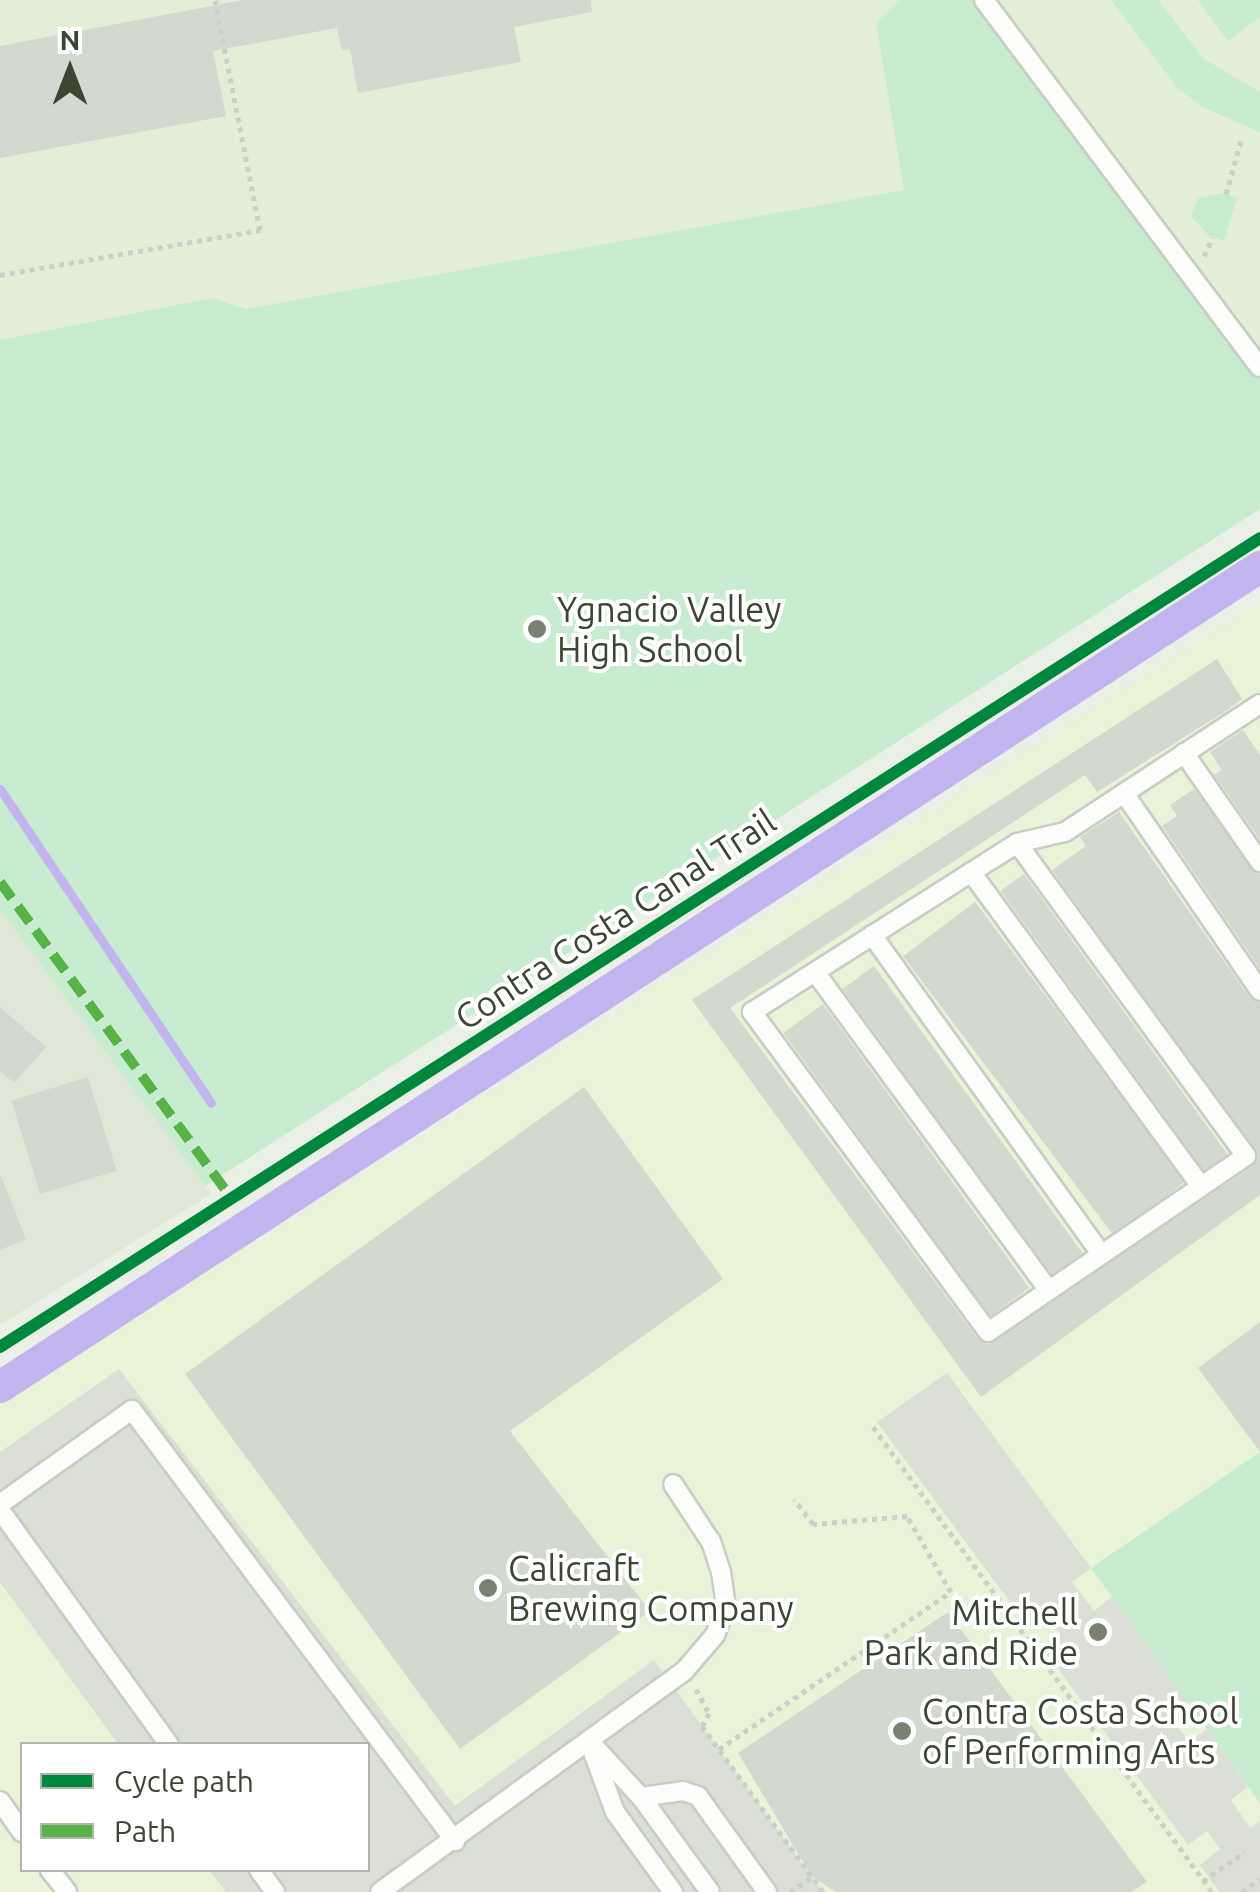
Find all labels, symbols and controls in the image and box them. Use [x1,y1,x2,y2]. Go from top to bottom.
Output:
north arrow [20,20,120,120]
text: N [60,24,80,55]
place label: Ygnacio Valley High School [557,588,781,670]
marker: Ygnacio Valley High School [526,618,548,640]
street label: Contra Costa Canal Trail [447,800,783,1038]
place label: Calicraft Brewing Company [508,1547,794,1629]
marker: Calicraft Brewing Company [477,1577,499,1599]
place label: Mitchell Park and Ride [864,1591,1078,1673]
marker: Mitchell Park and Ride [1087,1621,1109,1643]
place label: Contra Costa School of Performing Arts [922,1690,1238,1772]
marker: Contra Costa School of Performing Arts [891,1720,913,1742]
legend [20,1742,370,1872]
text: Cycle path [114,1764,254,1798]
text: Path [114,1814,176,1848]

